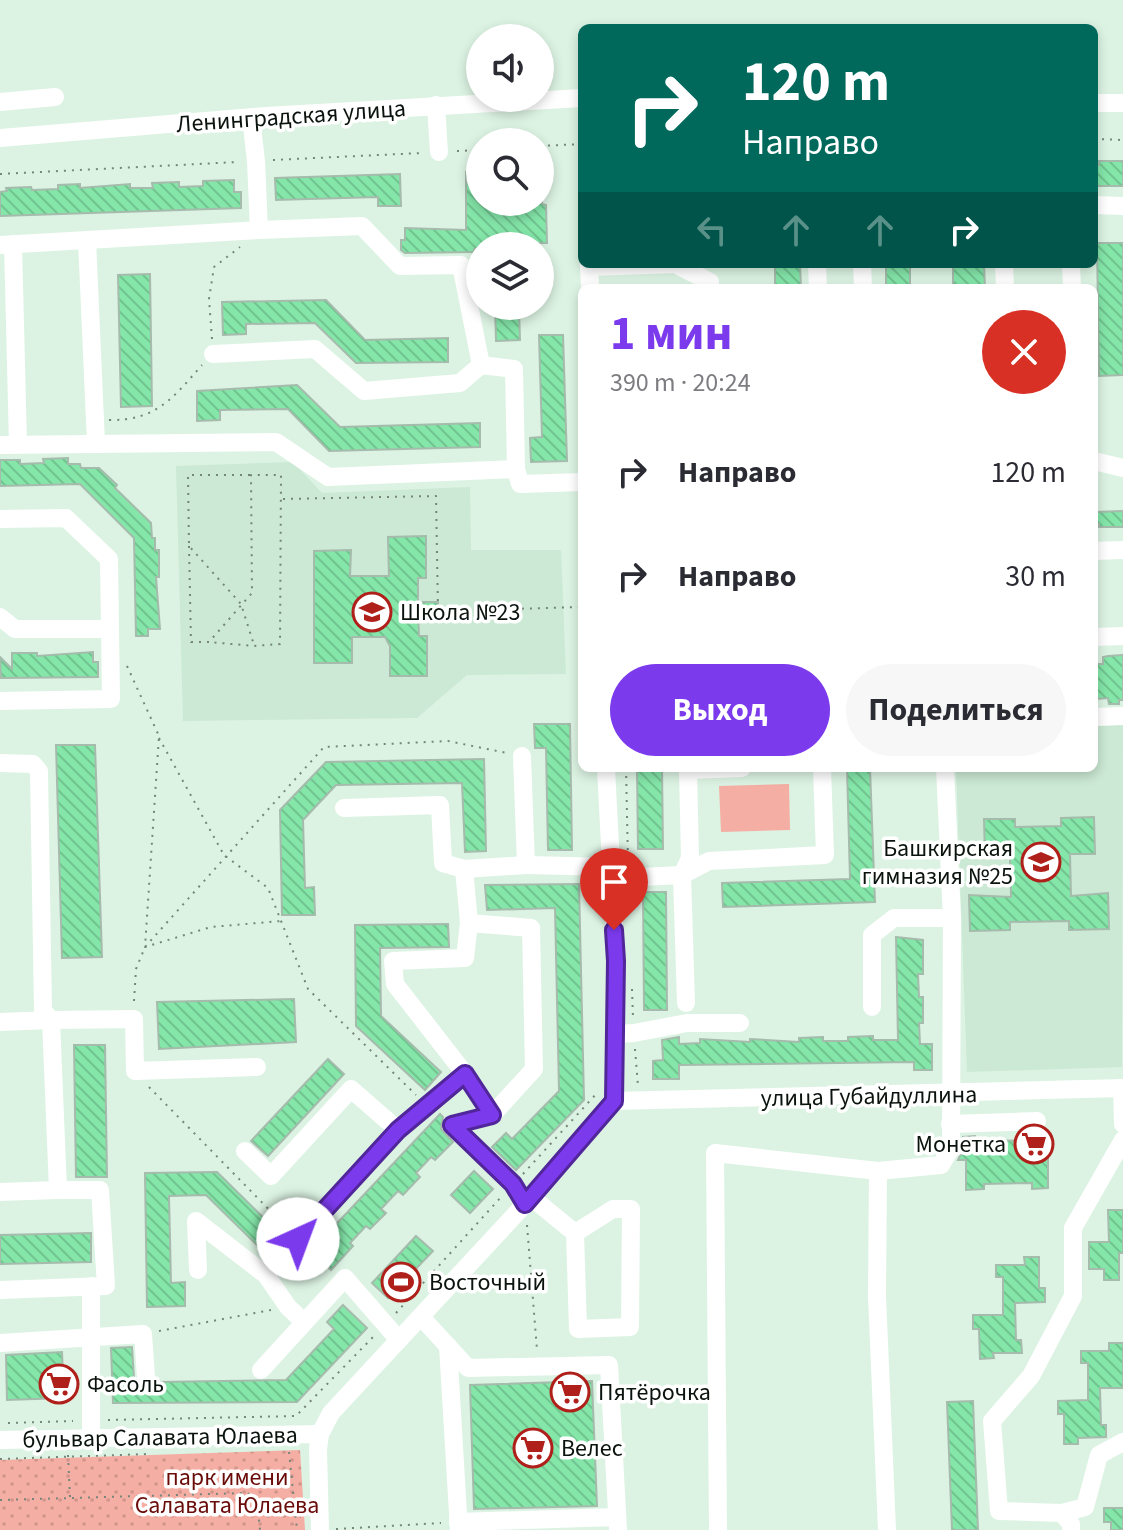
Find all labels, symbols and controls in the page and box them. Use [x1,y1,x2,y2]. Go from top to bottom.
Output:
map controls [466,24,554,320]
button: sound [466,24,554,112]
text: 120 m [742,43,890,122]
icon: right [610,56,714,160]
street label: Ленинградская улица [175,91,407,142]
text: Направо [742,117,879,168]
button: search [466,128,554,216]
icon: left [690,208,734,252]
icon: ahead [774,208,818,252]
icon: ahead [858,208,902,252]
icon: right [942,208,986,252]
button: layers [466,232,554,320]
text: 1 мин [610,300,733,368]
button: close [982,310,1066,394]
text: 390 m · 20:24 [610,364,751,401]
icon: right [610,450,654,494]
text: Направо [678,451,796,494]
text: 120 m [990,451,1066,494]
icon: right [610,554,654,598]
text: Направо [678,555,796,598]
text: 30 m [1005,555,1066,598]
school or university icon: Школа №23 [351,591,393,633]
place label: Школа №23 [400,595,520,630]
button: Выход [610,664,830,756]
button: Поделиться [846,664,1066,756]
place label: Башкирская гимназия №25 [862,831,1013,894]
school or university icon: Башкирская гимназия №25 [1020,841,1062,883]
pin [580,848,648,930]
icon: arrive [592,860,636,904]
street label: улица Губайдуллина [760,1077,978,1116]
supermarket icon: Монетка [1013,1123,1055,1165]
place label: Монетка [916,1127,1006,1162]
position arrow [256,1197,340,1281]
sports icon: Восточный [380,1261,422,1303]
place label: Восточный [429,1265,546,1300]
supermarket icon: Фасоль [38,1363,80,1405]
place label: Фасоль [87,1367,164,1402]
supermarket icon: Пятёрочка [549,1371,591,1413]
place label: Пятёрочка [598,1375,711,1410]
street label: бульвар Салавата Юлаева [22,1418,298,1457]
supermarket icon: Велес [512,1427,554,1469]
place label: Велес [561,1431,623,1466]
park label: парк имени Салавата Юлаева [135,1460,319,1523]

